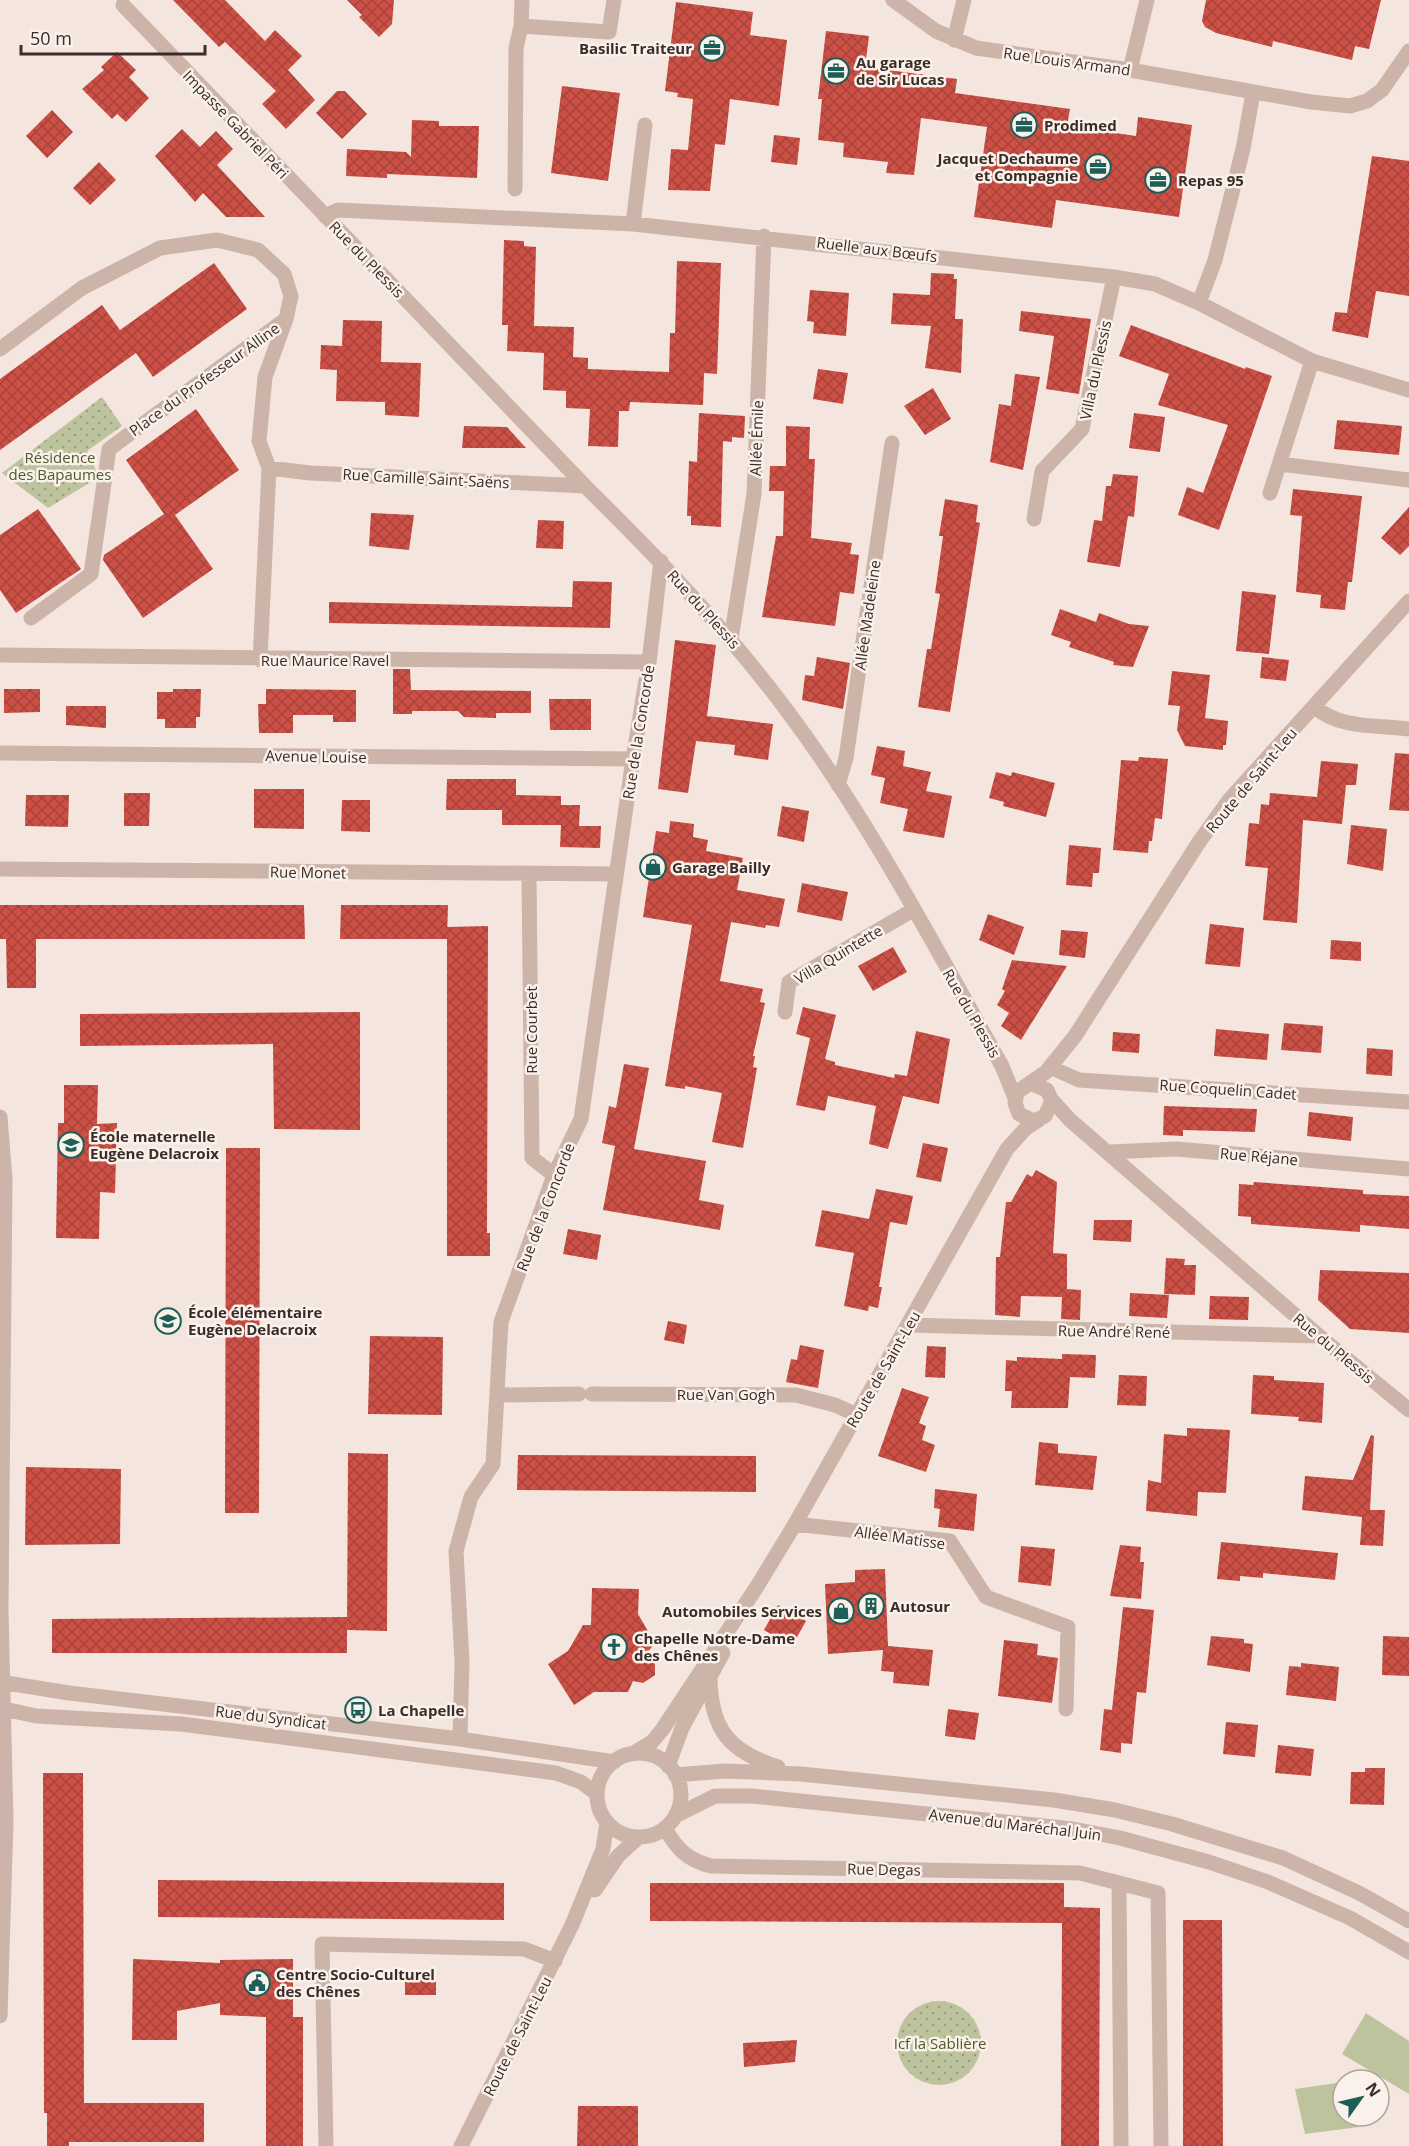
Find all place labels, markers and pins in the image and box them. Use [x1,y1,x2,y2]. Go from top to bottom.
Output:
office icon: Basilic Traiteur [697,33,727,63]
place label: Basilic Traiteur [579,38,692,58]
place label: Au garage de Sir Lucas [856,52,944,89]
office icon: Au garage de Sir Lucas [821,56,851,86]
office icon: Prodimed [1009,110,1039,140]
place label: Prodimed [1044,115,1117,135]
place label: Jacquet Dechaume et Compagnie [936,148,1078,185]
office icon: Jacquet Dechaume et Compagnie [1083,152,1113,182]
office icon: Repas 95 [1143,165,1173,195]
place label: Repas 95 [1178,170,1244,190]
shop icon: Garage Bailly [638,852,668,882]
place label: Garage Bailly [672,857,771,877]
place label: École maternelle Eugène Delacroix [90,1126,219,1163]
school or university icon: École maternelle Eugène Delacroix [56,1130,86,1160]
place label: École élémentaire Eugène Delacroix [188,1302,322,1339]
school or university icon: École élémentaire Eugène Delacroix [153,1306,183,1336]
building icon: Autosur [856,1591,886,1621]
shop icon: Automobiles Services [826,1596,856,1626]
place label: Autosur [890,1596,950,1616]
place label: Automobiles Services [662,1601,822,1621]
place label: Chapelle Notre-Dame des Chênes [634,1628,795,1665]
church icon: Chapelle Notre-Dame des Chênes [599,1632,629,1662]
bus stop icon: La Chapelle [343,1695,373,1725]
place label: La Chapelle [378,1700,464,1720]
place label: Centre Socio-Culturel des Chênes [276,1964,435,2001]
public building icon: Centre Socio-Culturel des Chênes [242,1968,272,1998]

